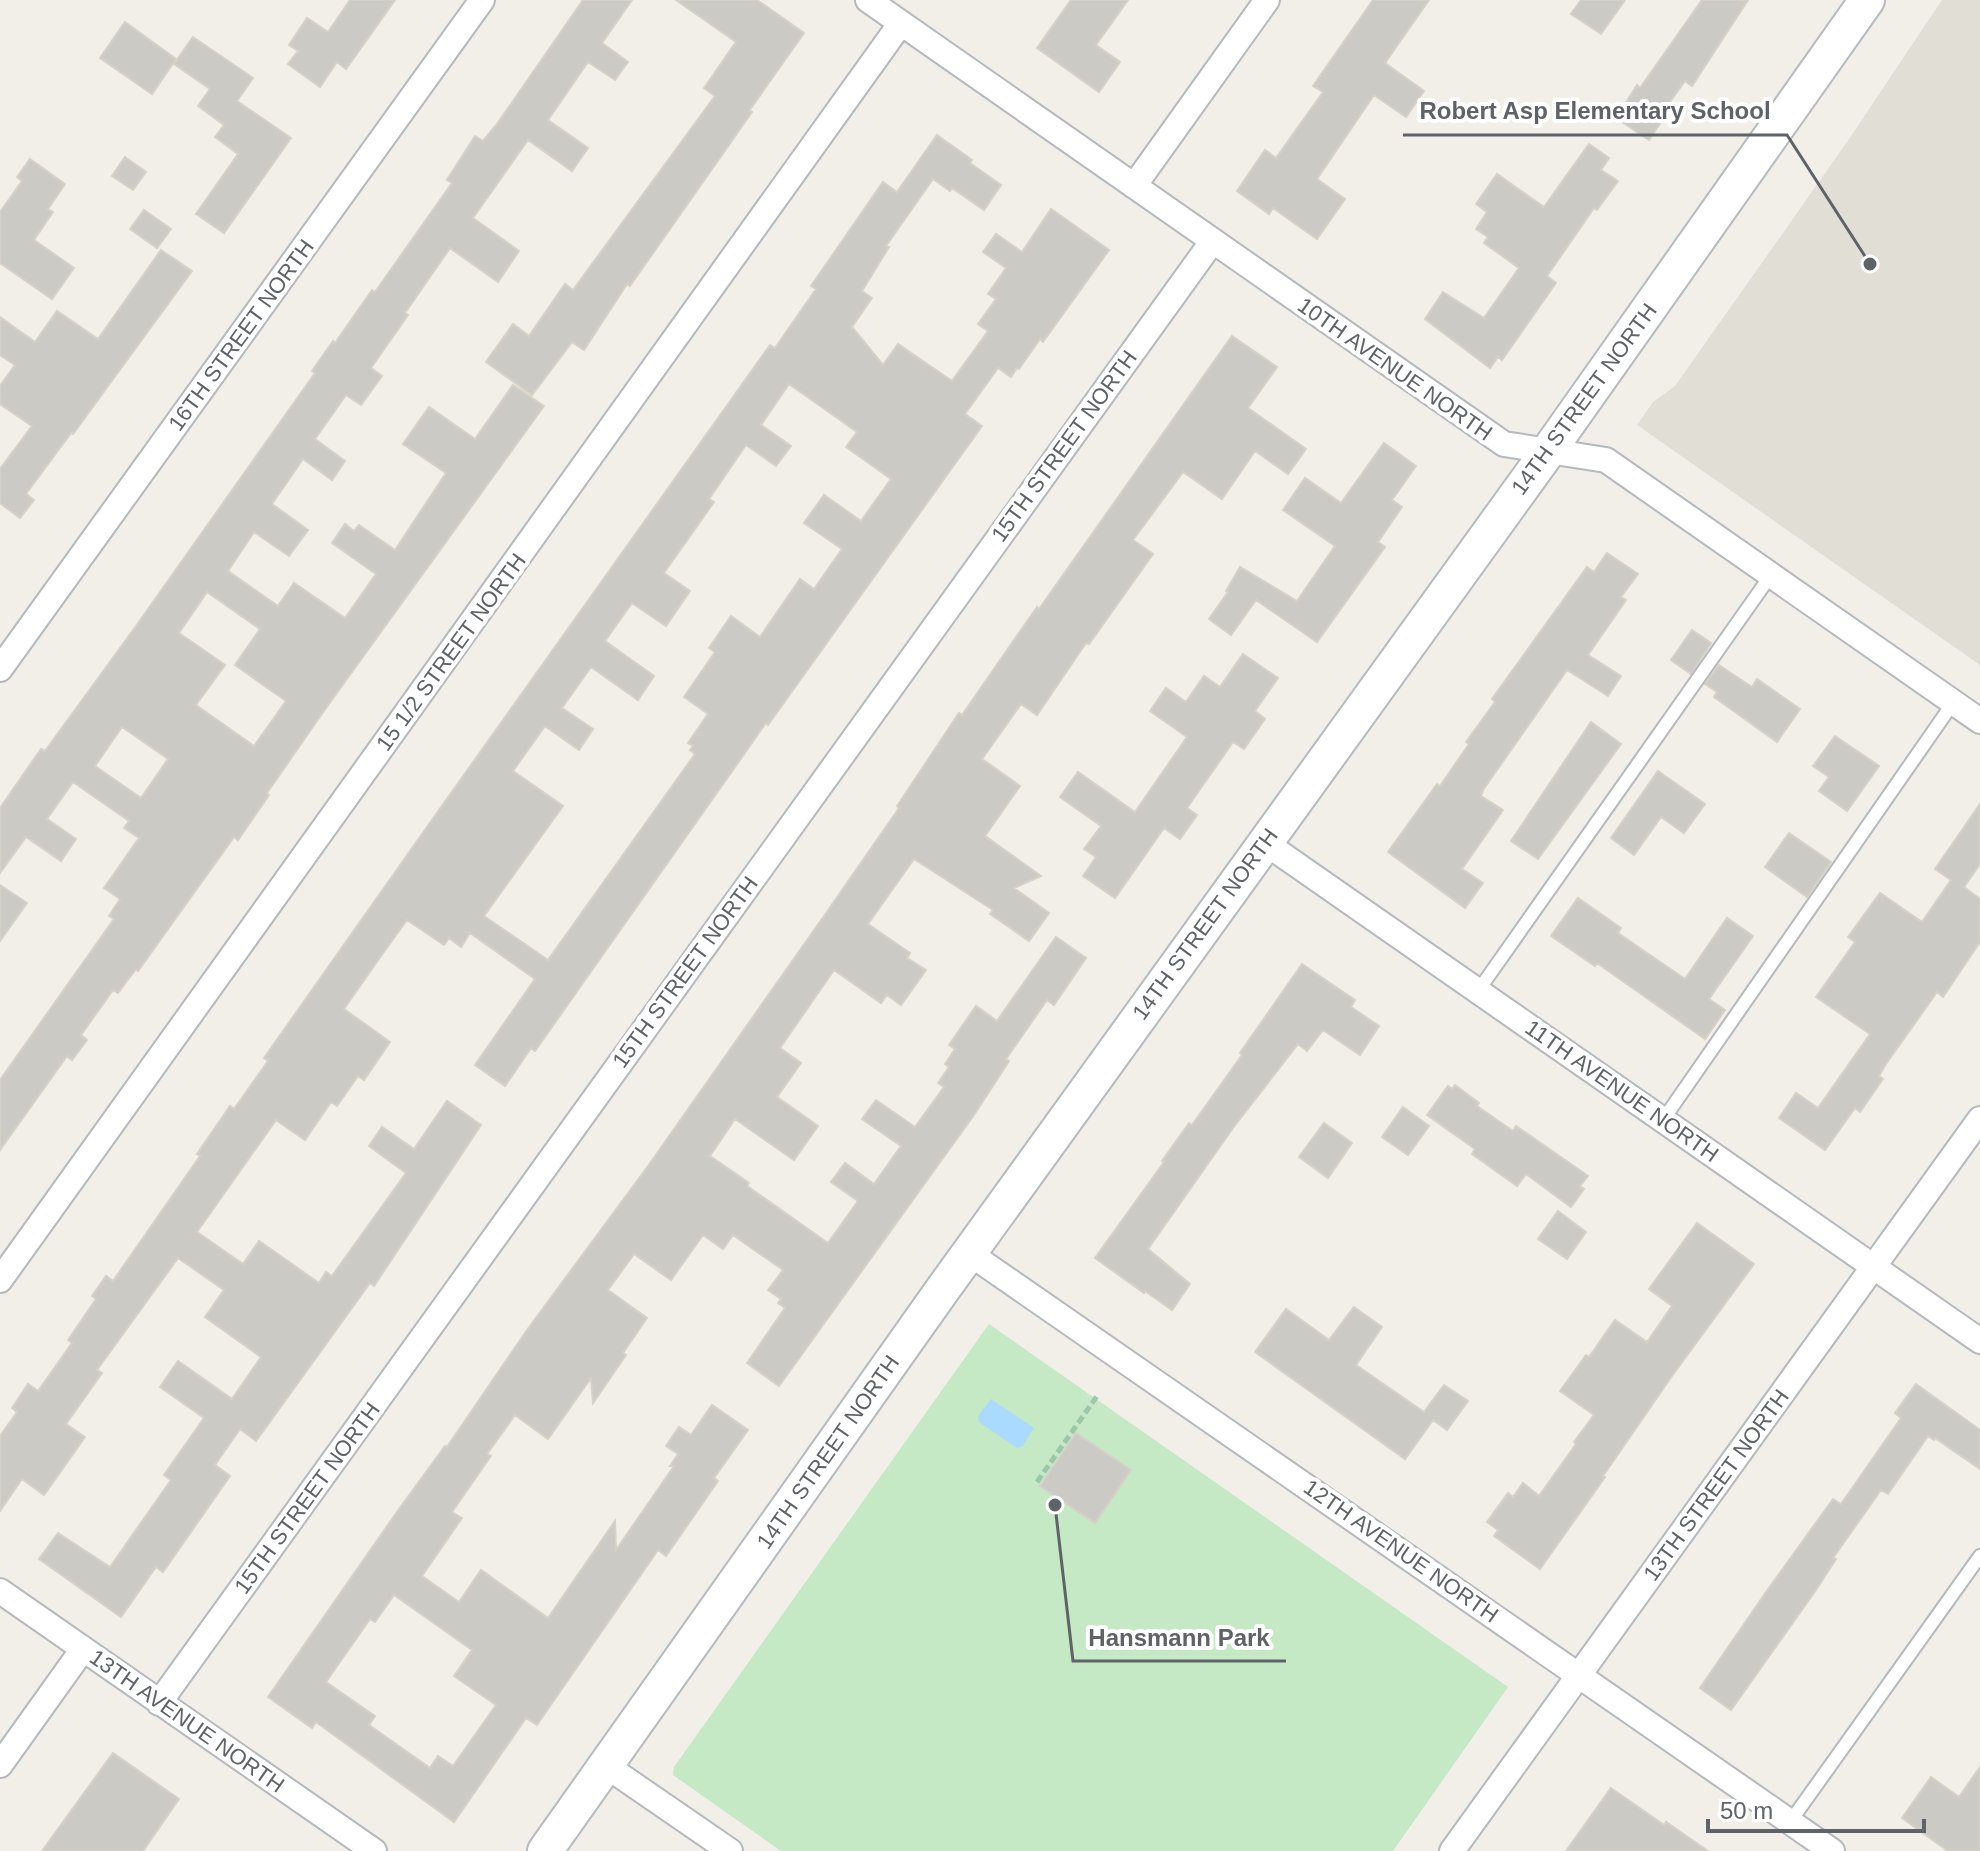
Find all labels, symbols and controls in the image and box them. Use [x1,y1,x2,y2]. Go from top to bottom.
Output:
callout: Robert Asp Elementary School [1403,87,1787,135]
text: Robert Asp Elementary School [1419,97,1771,124]
street label: 16TH STREET NORTH [163,235,319,435]
street label: 10TH AVENUE NORTH [1293,292,1497,446]
street label: 14TH STREET NORTH [1506,299,1662,499]
street label: 15TH STREET NORTH [986,346,1142,546]
street label: 15 1/2 STREET NORTH [371,549,531,755]
street label: 14TH STREET NORTH [1127,824,1283,1024]
street label: 15TH STREET NORTH [607,872,763,1072]
street label: 11TH AVENUE NORTH [1521,1015,1723,1167]
street label: 14TH STREET NORTH [752,1351,904,1553]
street label: 13TH STREET NORTH [1638,1385,1794,1585]
street label: 15TH STREET NORTH [229,1398,385,1598]
street label: 12TH AVENUE NORTH [1299,1474,1503,1628]
callout: Hansmann Park [1073,1613,1286,1661]
text: Hansmann Park [1088,1624,1270,1651]
street label: 13TH AVENUE NORTH [85,1644,289,1798]
scale bar [1708,1783,1924,1833]
text: 50 m [1720,1797,1773,1824]

